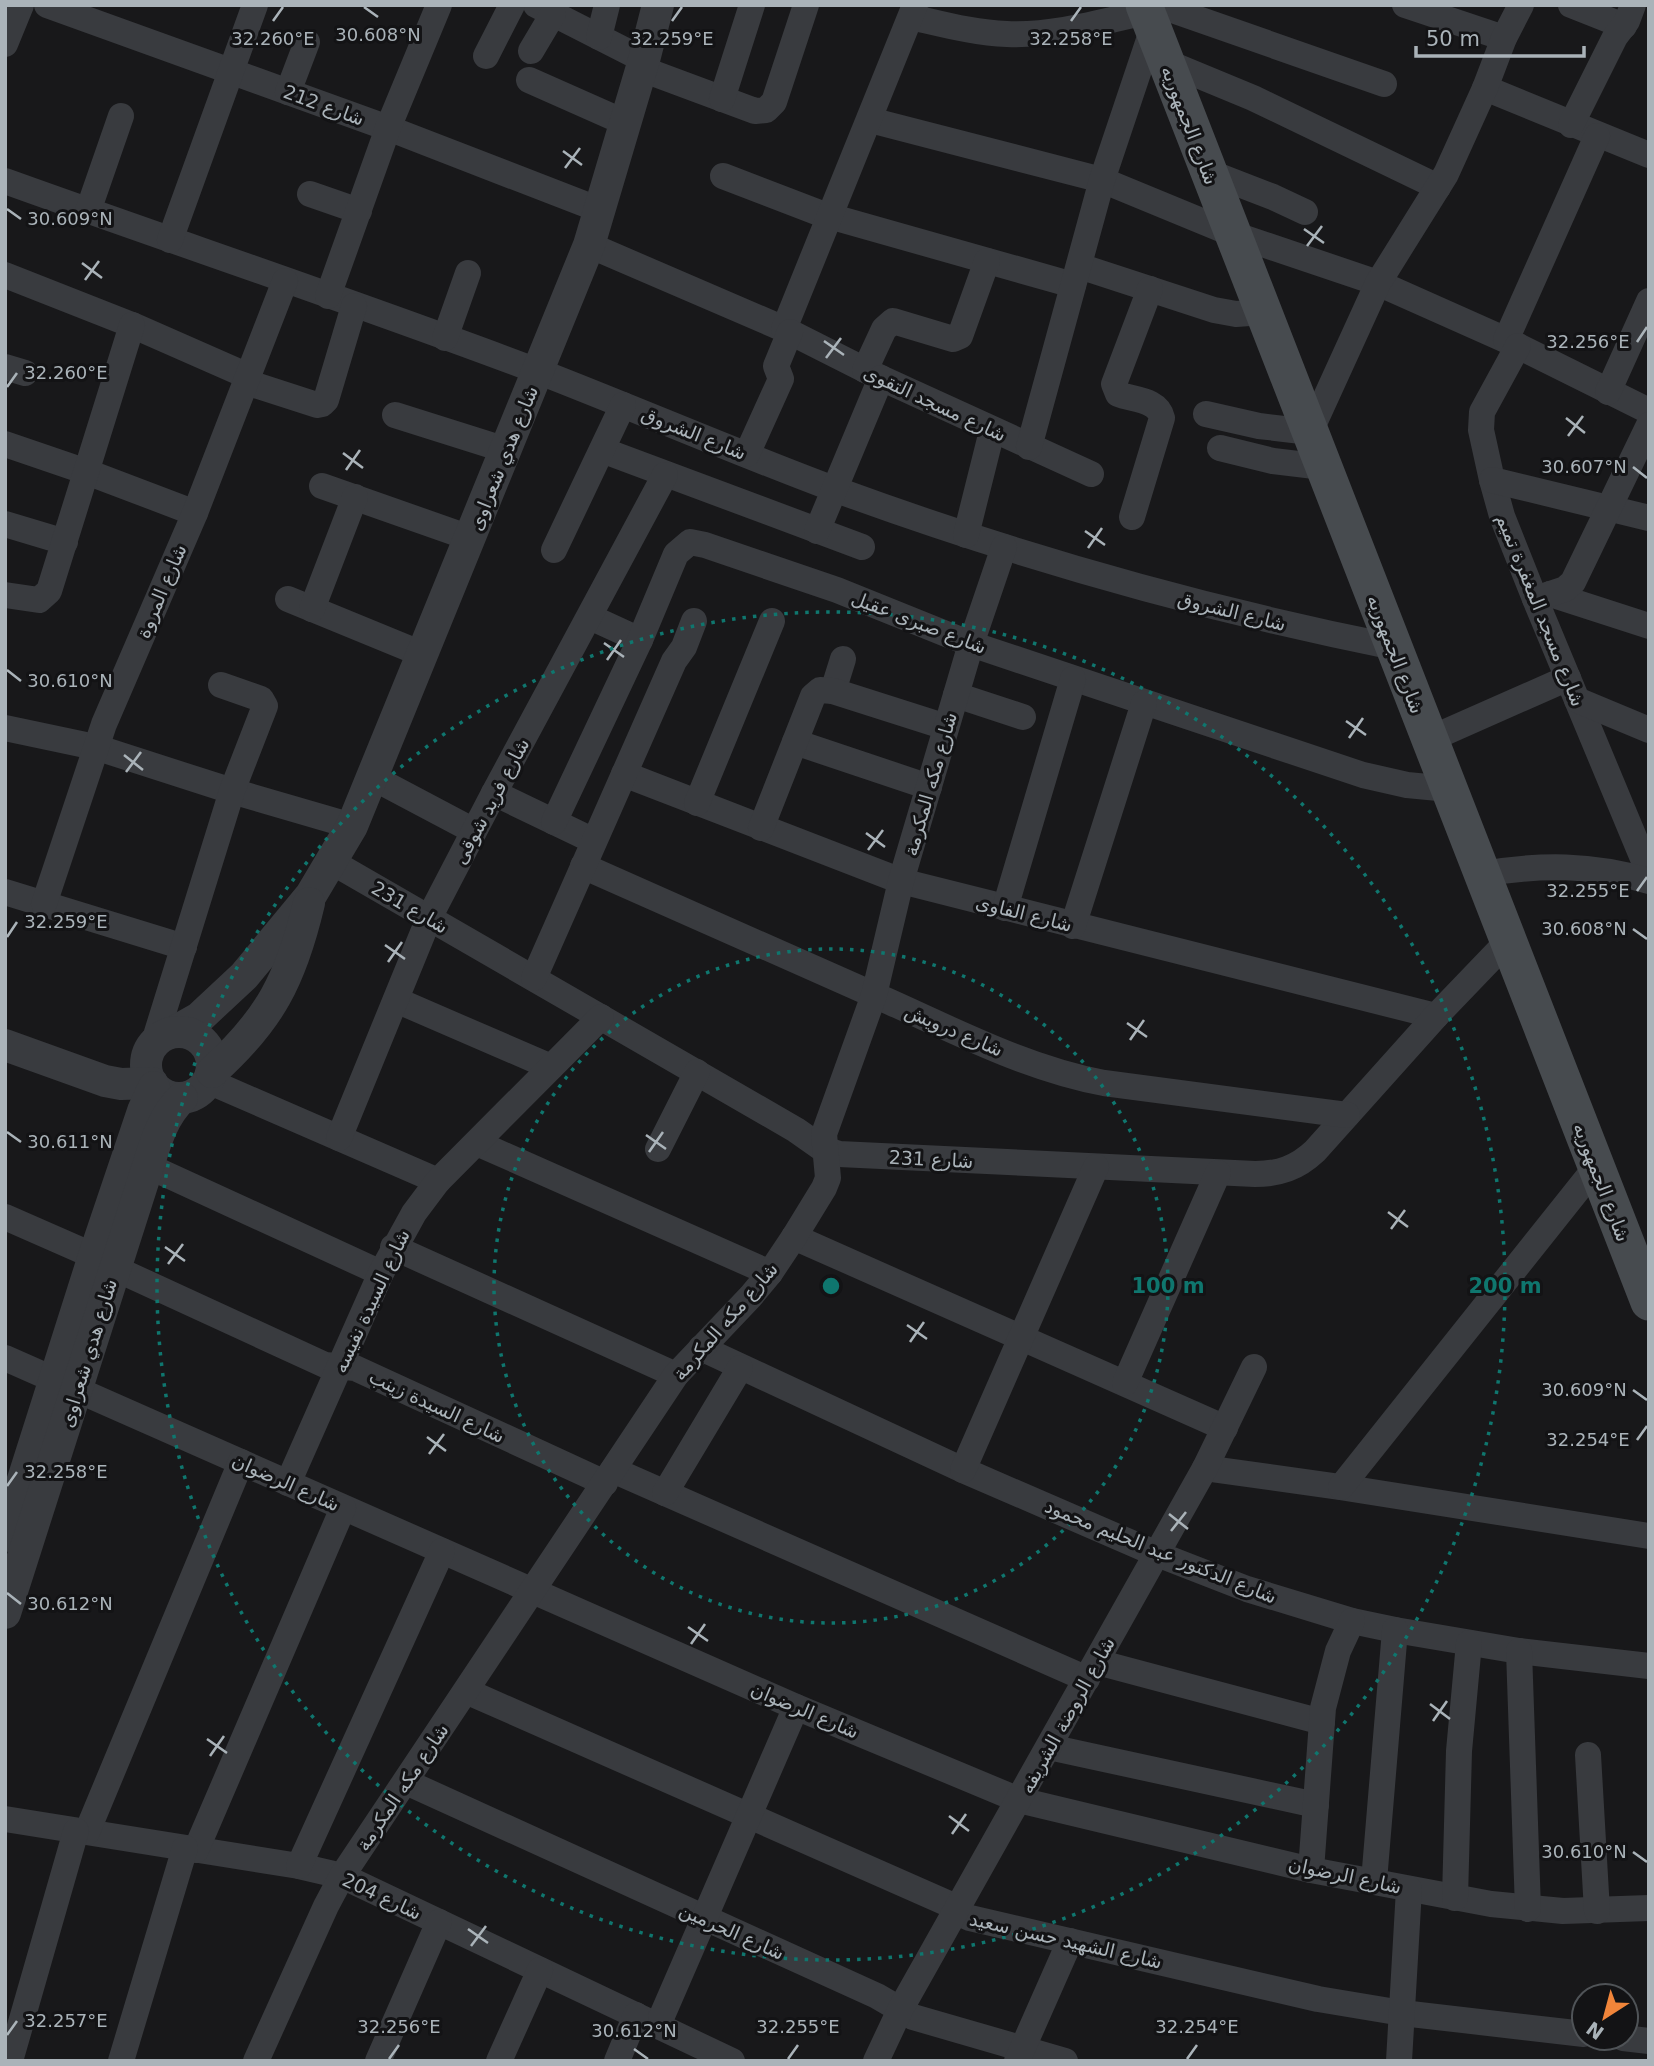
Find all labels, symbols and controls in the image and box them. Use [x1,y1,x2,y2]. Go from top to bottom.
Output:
scale bar [1416,14,1584,58]
text: 30.608°N [335,24,421,45]
text: 50 m [1426,27,1480,51]
text: 32.260°E [231,28,315,49]
text: 32.259°E [630,28,714,49]
text: 32.258°E [1029,28,1113,49]
street label: شارع الجمهوريه [1156,62,1223,188]
street label: شارع 212 [280,80,367,131]
text: 30.609°N [27,208,113,229]
text: 32.256°E [1546,331,1630,352]
street label: شارع مسجد التقوى [860,360,1010,447]
text: 32.260°E [24,362,108,383]
street label: شارع هدي شعراوى [464,382,543,534]
street label: شارع الشروق [638,402,749,465]
text: 30.607°N [1541,456,1627,477]
street label: شارع مسجد المغفرة تميم [1491,511,1590,710]
street label: شارع المروة [131,541,192,642]
street label: شارع صبرى عقيل [848,586,990,659]
street label: شارع الشروق [1175,587,1288,636]
street label: شارع الجمهوريه [1362,591,1429,717]
text: 30.610°N [27,670,113,691]
street label: شارع مكه المكرمة [899,710,962,859]
street label: شارع فريد شوقى [448,734,534,868]
street label: شارع 231 [367,876,452,939]
text: 32.255°E [1546,880,1630,901]
street label: شارع الفاوى [973,890,1075,937]
text: 32.259°E [24,911,108,932]
text: 30.608°N [1541,918,1627,939]
street label: شارع درويش [901,999,1006,1061]
street label: شارع الجمهوريه [1568,1119,1635,1245]
text: 30.611°N [27,1131,113,1152]
street label: شارع 231 [888,1146,974,1173]
street label: شارع السيدة نفيسه [328,1226,415,1377]
street label: شارع مكه المكرمة [668,1258,783,1385]
centre of rings [819,1274,843,1298]
text: 100 m [1131,1274,1205,1298]
text: 200 m [1468,1274,1542,1298]
street label: شارع هدي شعراوى [55,1276,122,1430]
street label: شارع السيدة زينب [365,1365,508,1448]
text: 30.609°N [1541,1379,1627,1400]
text: 32.254°E [1546,1429,1630,1450]
street label: شارع الرضوان [229,1449,343,1516]
text: 32.258°E [24,1461,108,1482]
street label: شارع الدكتور عبد الحليم محمود [1042,1494,1280,1609]
text: 30.612°N [27,1593,113,1614]
street label: شارع الروضة الشريفه [1015,1633,1120,1797]
street label: شارع الرضوان [747,1677,862,1744]
street label: شارع مكه المكرمة [351,1719,453,1855]
text: 30.610°N [1541,1841,1627,1862]
street label: شارع الرضوان [1286,1852,1404,1899]
street label: شارع 204 [339,1868,425,1925]
street label: شارع الحرمين [676,1898,788,1965]
street label: شارع الشهيد حسن سعيد [967,1907,1164,1974]
north arrow [1570,1982,1640,2052]
text: 32.257°E [24,2010,108,2031]
text: 32.256°E [357,2016,441,2037]
text: 32.255°E [756,2016,840,2037]
text: 32.254°E [1155,2016,1239,2037]
text: N [1582,2017,1608,2044]
text: 30.612°N [591,2020,677,2041]

